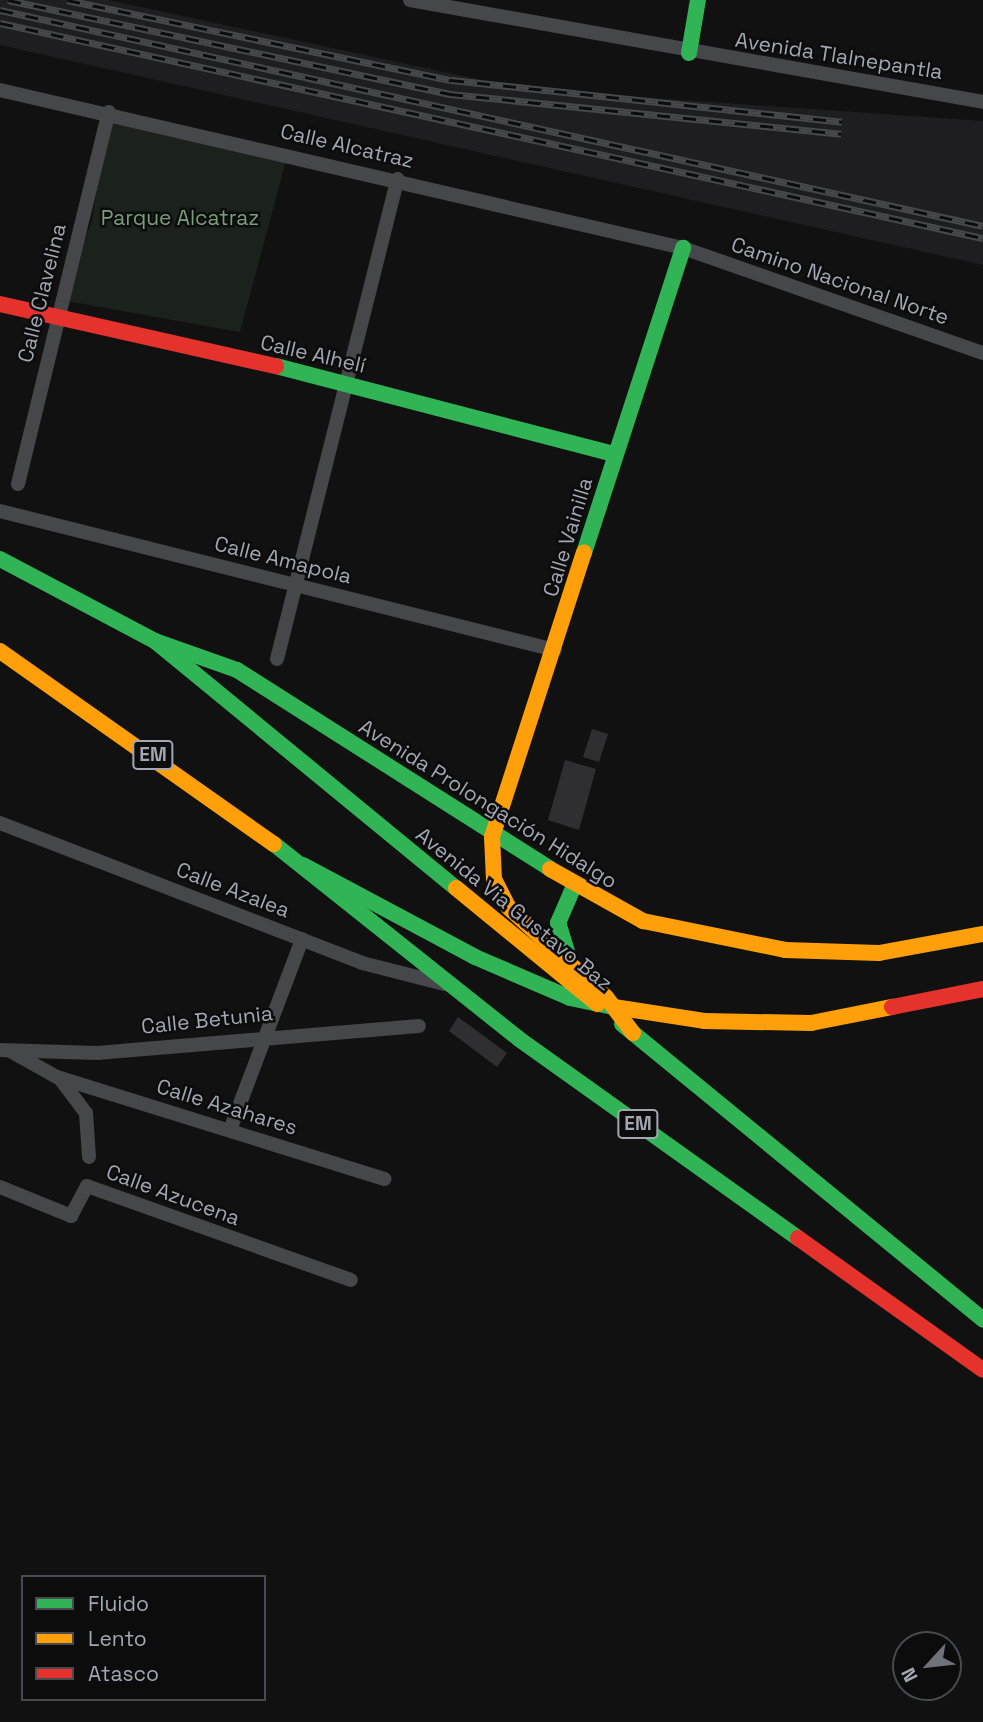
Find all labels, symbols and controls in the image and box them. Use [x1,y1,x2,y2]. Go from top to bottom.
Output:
street label: Avenida Tlalnepantla [733,27,945,85]
street label: Calle Alcatraz [278,118,416,174]
park label: Parque Alcatraz [101,205,259,231]
street label: Calle Clavelina [13,221,71,365]
street label: Camino Nacional Norte [728,232,952,330]
street label: Calle Alhelí [258,330,368,378]
street label: Calle Vainilla [538,474,598,600]
street label: Calle Amapola [212,531,354,589]
street label: Avenida Prolongación Hidalgo [354,714,622,894]
road number: EM [132,740,174,770]
street label: Avenida Via Gustavo Baz [411,822,617,996]
street label: Calle Azalea [173,857,293,923]
street label: Calle Betunia [140,1001,274,1039]
street label: Calle Azahares [154,1074,300,1140]
road number: EM [617,1108,659,1140]
street label: Calle Azucena [103,1159,243,1231]
legend [21,1575,266,1701]
text: Fluido [88,1590,149,1617]
text: Lento [88,1625,147,1652]
north arrow [892,1631,962,1701]
text: Atasco [88,1660,159,1687]
text: N [896,1664,924,1686]

